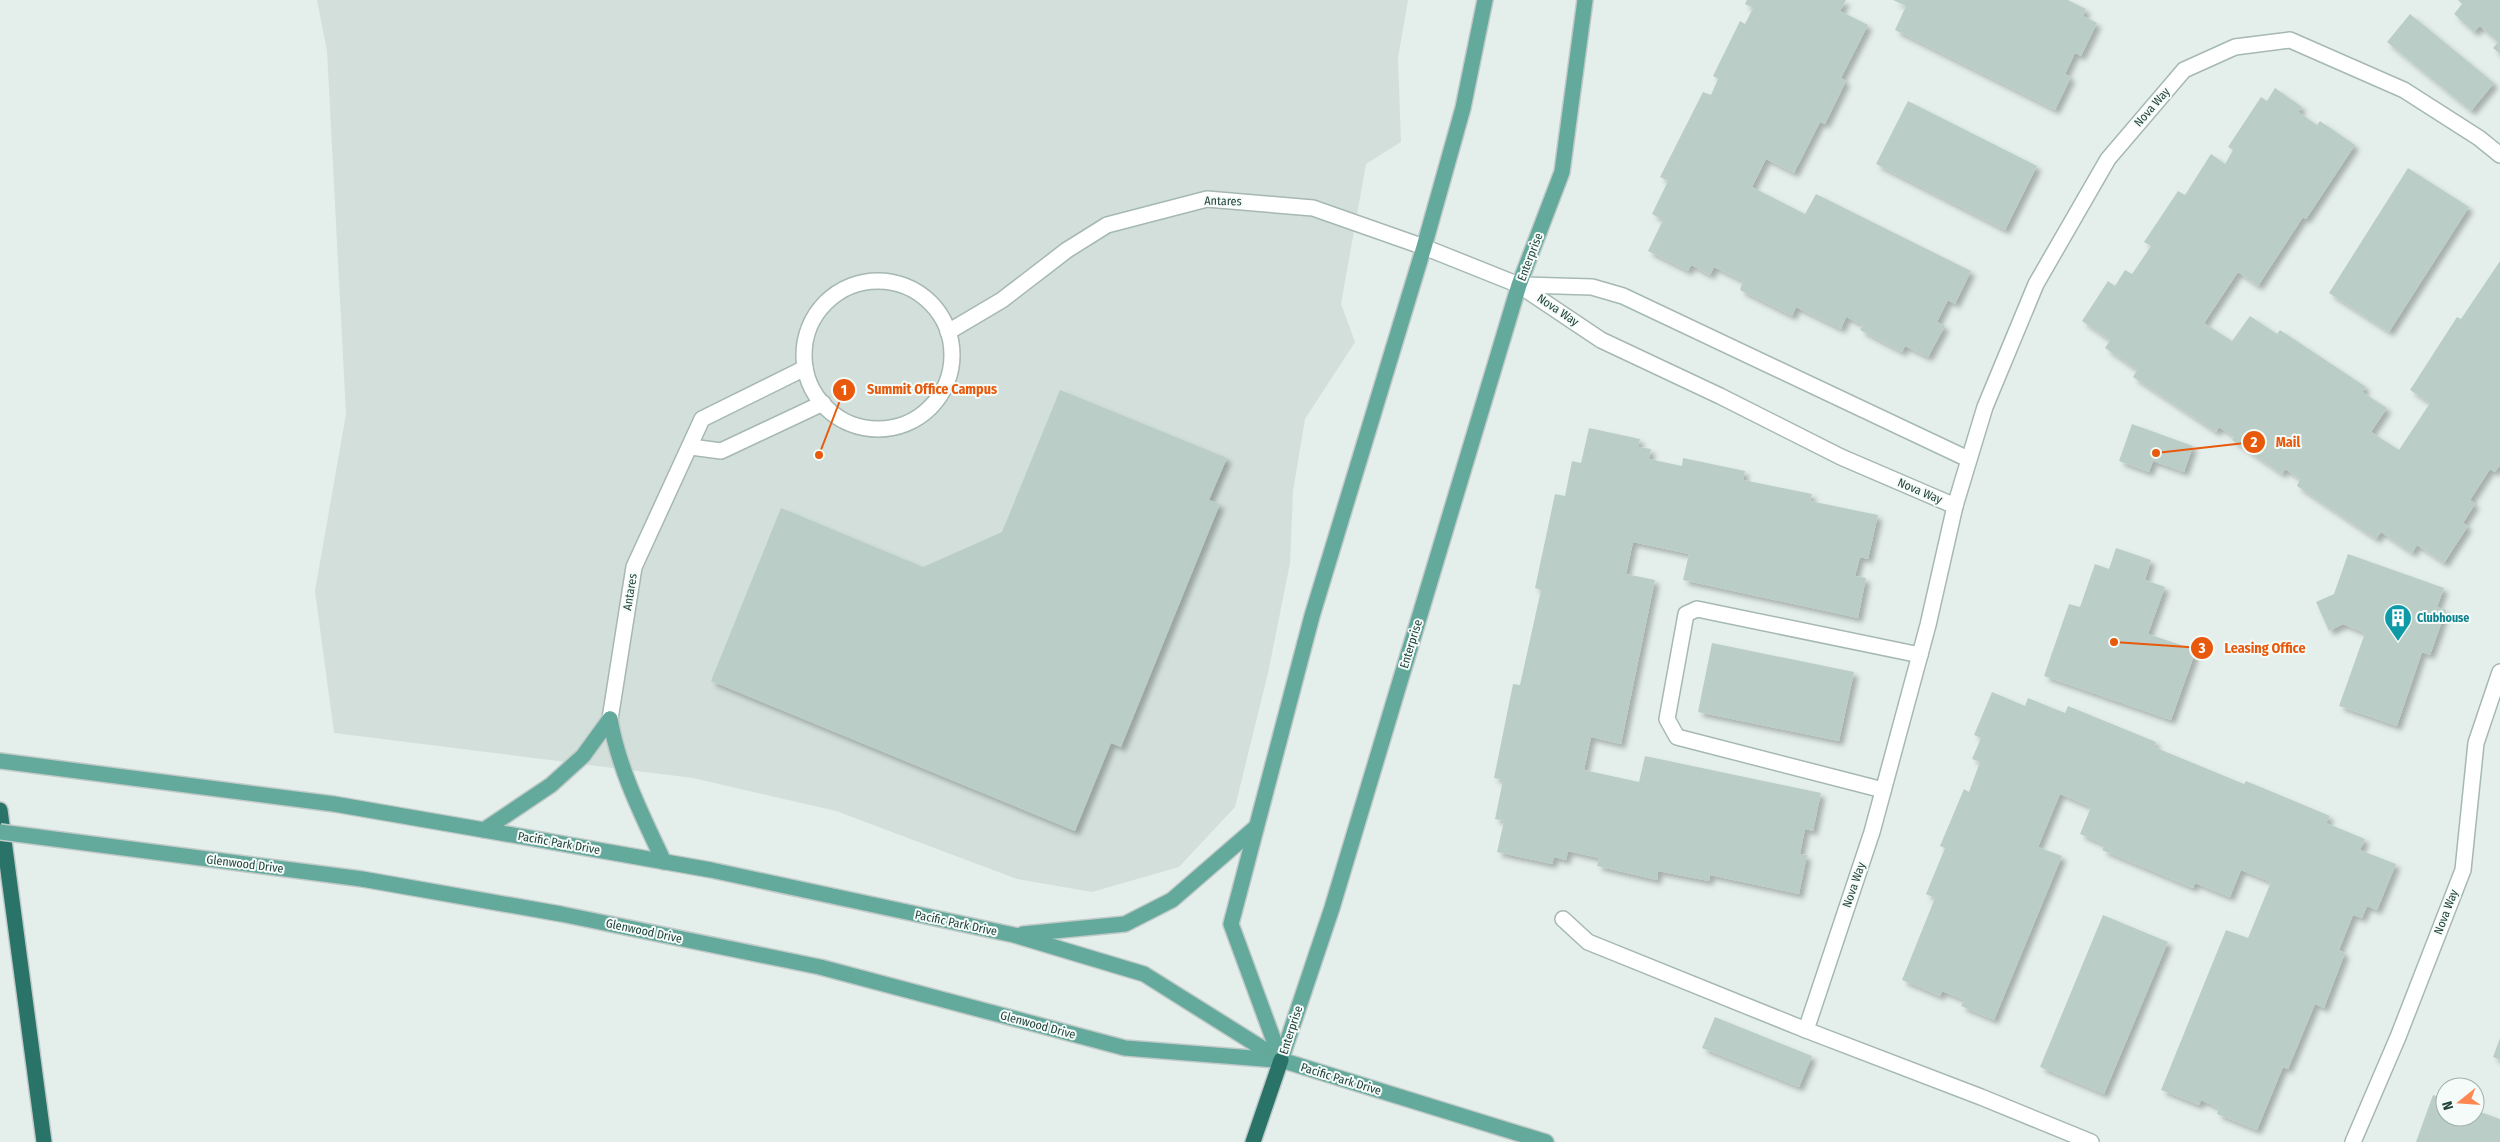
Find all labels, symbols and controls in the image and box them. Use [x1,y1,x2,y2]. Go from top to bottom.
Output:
street label: Nova Way [2131,84,2173,129]
street label: Antares [1204,194,1242,208]
street label: Enterprise [1514,231,1546,283]
street label: Nova Way [1535,291,1582,329]
callout: Summit Office Campus [832,375,1007,404]
text: 1 [841,381,847,399]
text: Summit Office Campus [867,381,997,398]
callout: Mail [2241,427,2311,456]
text: 2 [2250,433,2258,451]
text: Mail [2276,434,2300,451]
street label: Nova Way [1896,475,1945,507]
street label: Antares [620,573,640,611]
building icon: Clubhouse [2383,603,2413,642]
place label: Clubhouse [2417,611,2469,625]
street label: Enterprise [1397,618,1425,670]
callout: Leasing Office [2190,634,2316,663]
text: 3 [2197,639,2206,657]
text: Leasing Office [2224,640,2306,657]
street label: Pacific Park Drive [517,829,601,857]
street label: Glenwood Drive [206,852,284,876]
street label: Nova Way [1840,860,1868,910]
street label: Nova Way [2431,887,2461,936]
street label: Pacific Park Drive [914,907,998,939]
street label: Glenwood Drive [605,916,683,946]
street label: Enterprise [1277,1004,1305,1056]
street label: Glenwood Drive [999,1008,1077,1042]
street label: Pacific Park Drive [1299,1060,1383,1098]
north arrow [2435,1077,2485,1127]
text: N [2439,1099,2457,1112]

